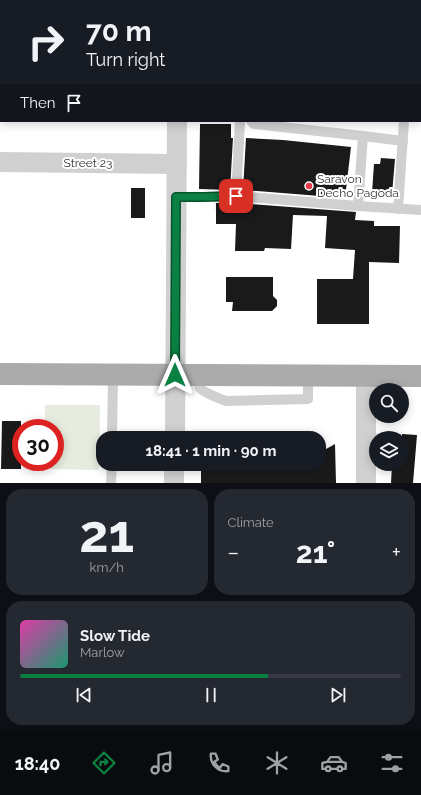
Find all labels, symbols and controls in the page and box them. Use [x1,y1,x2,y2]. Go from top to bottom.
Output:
text: 70 m [86,15,152,48]
icon: right [20,16,72,68]
text: Turn right [86,49,165,70]
icon: arrive [63,92,85,114]
text: Then [20,94,55,112]
street label: Street 23 [64,156,113,170]
place label: Saravon Decho Pagoda [317,172,399,200]
pin [219,179,253,213]
marker: Saravon Decho Pagoda [304,181,314,191]
icon: arrive [225,185,247,207]
position arrow [154,354,196,396]
map controls [369,383,409,471]
button: search [369,383,409,423]
speed limit sign: 30 [12,419,64,471]
button: layers [369,431,409,471]
text: 18:41 · 1 min · 90 m [146,442,276,460]
text: 21 [79,503,134,564]
text: Climate [228,515,274,530]
text: 21° [296,535,335,570]
text: − [228,539,239,565]
text: + [392,539,401,565]
text: km/h [90,560,124,575]
text: Slow Tide [80,627,150,645]
text: Marlow [80,645,125,660]
icon: previous [73,684,95,706]
icon: pause [200,684,222,706]
icon: next [327,684,349,706]
icon: directions [90,749,118,777]
icon: music [148,749,176,777]
icon: phone [205,749,233,777]
icon: climate [263,749,291,777]
icon: car [320,749,348,777]
icon: filters [378,749,406,777]
text: 18:40 [15,753,60,774]

